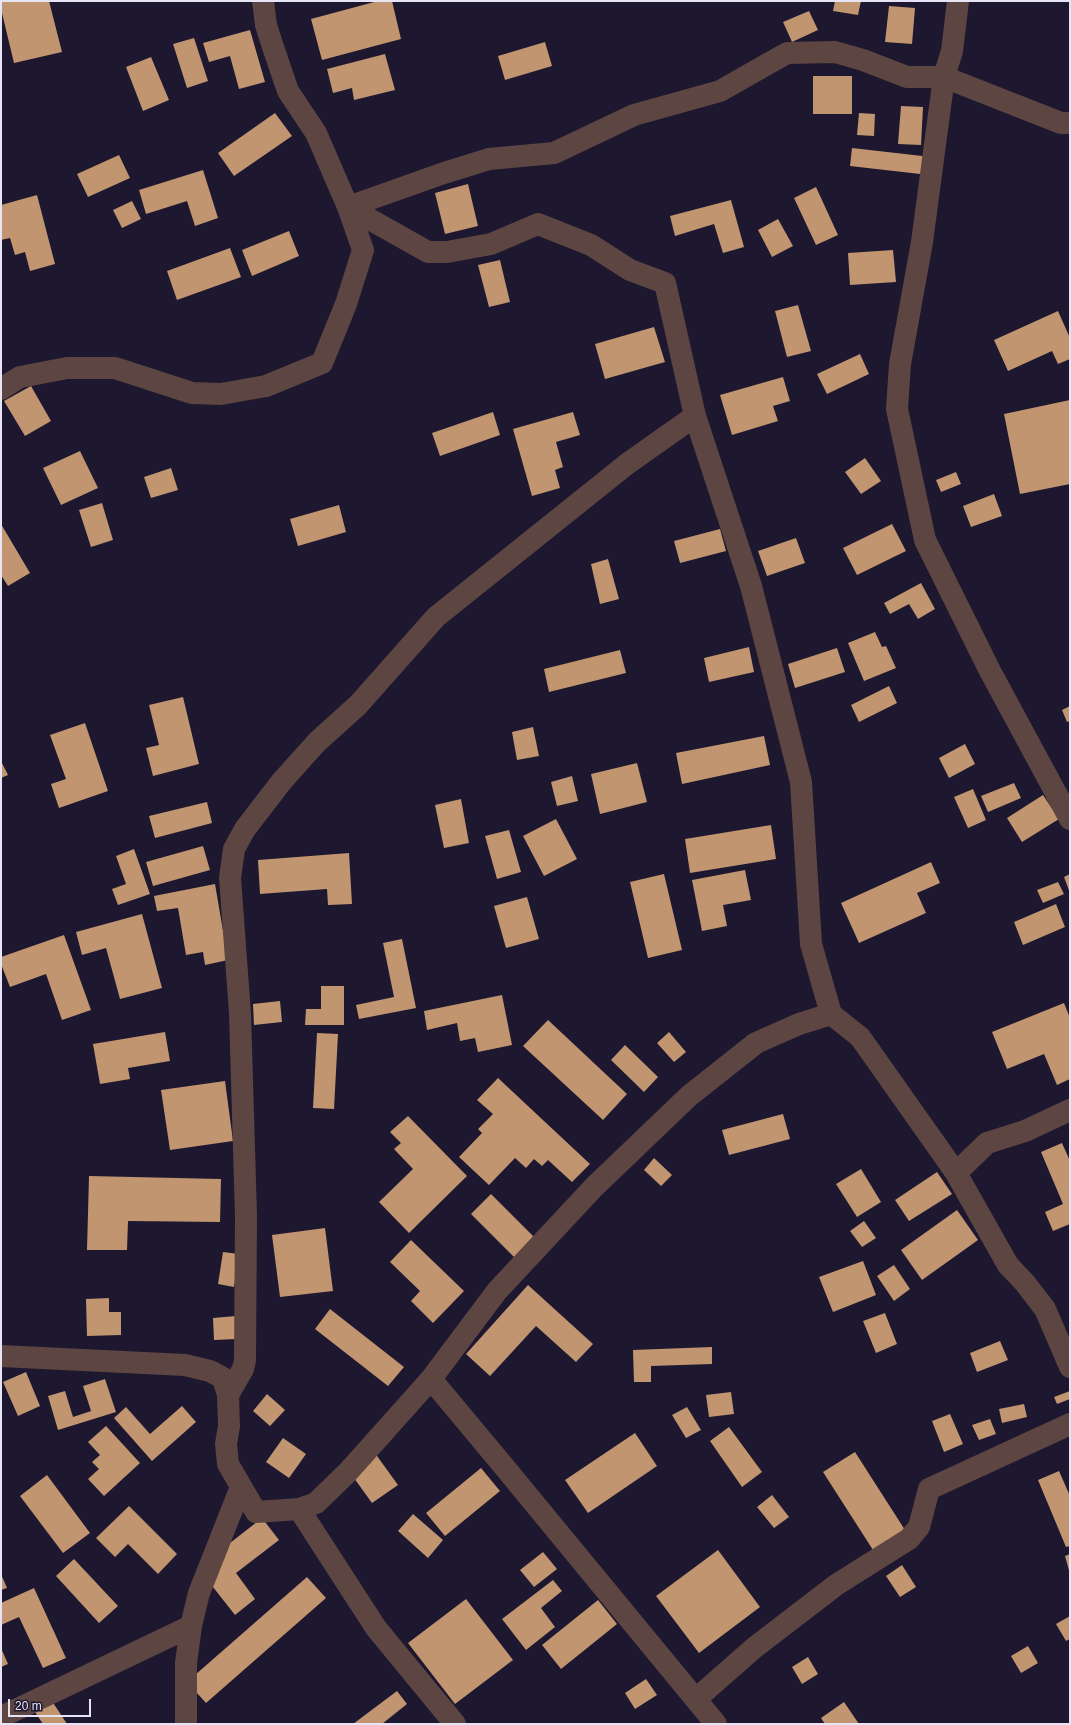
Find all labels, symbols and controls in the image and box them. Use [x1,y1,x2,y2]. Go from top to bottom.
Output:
scale bar [10,1691,93,1717]
text: 20 m [15,1699,42,1713]

